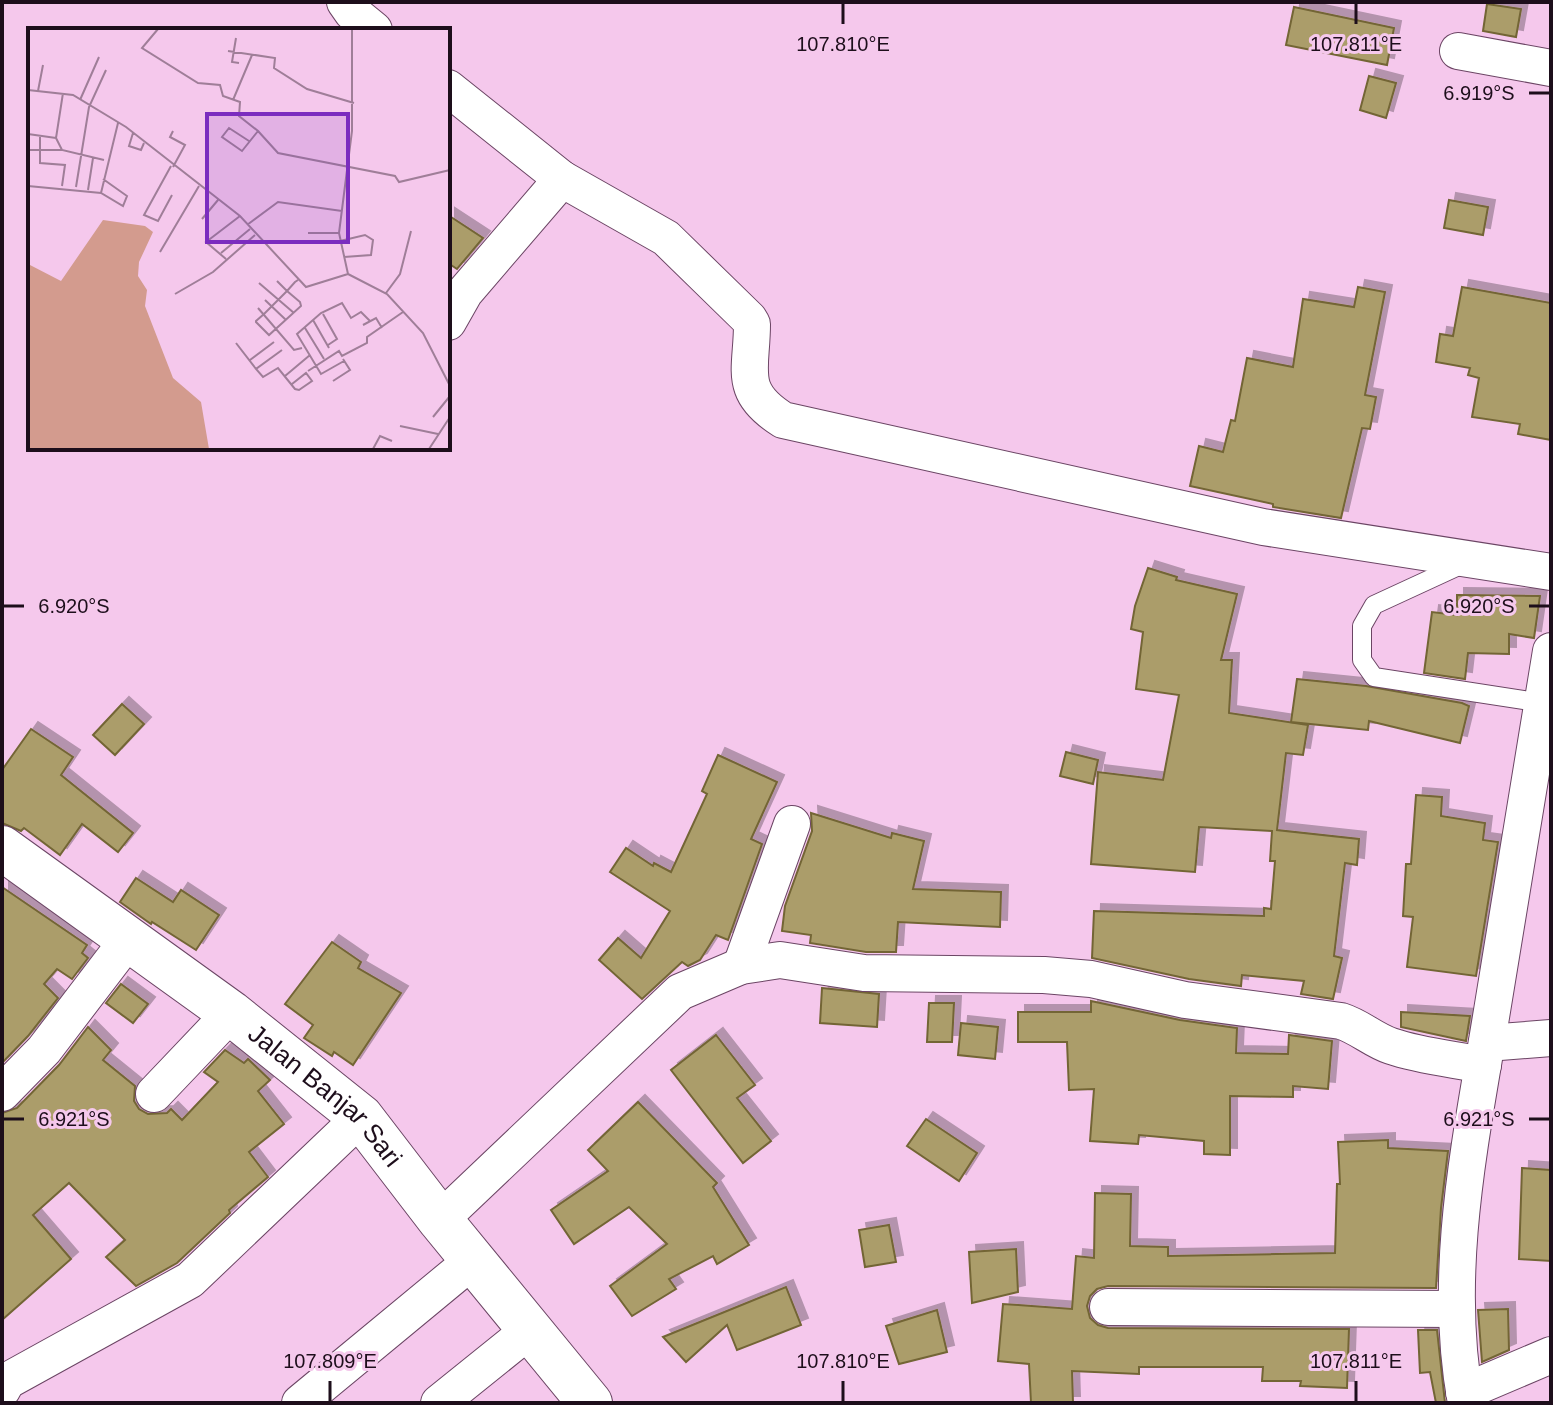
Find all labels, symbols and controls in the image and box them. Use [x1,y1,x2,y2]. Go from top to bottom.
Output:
inset map [28,28,450,450]
text: 107.810°E [796,33,890,55]
text: 107.811°E [1310,33,1402,55]
text: 6.919°S [1443,82,1515,104]
text: 6.920°S [38,595,110,617]
text: 6.920°S [1443,595,1515,617]
street label: Jalan Banjar Sari [242,1018,408,1172]
text: 6.921°S [38,1108,110,1130]
text: 6.921°S [1443,1108,1515,1130]
text: 107.809°E [283,1350,377,1372]
text: 107.810°E [796,1350,890,1372]
text: 107.811°E [1310,1350,1402,1372]

